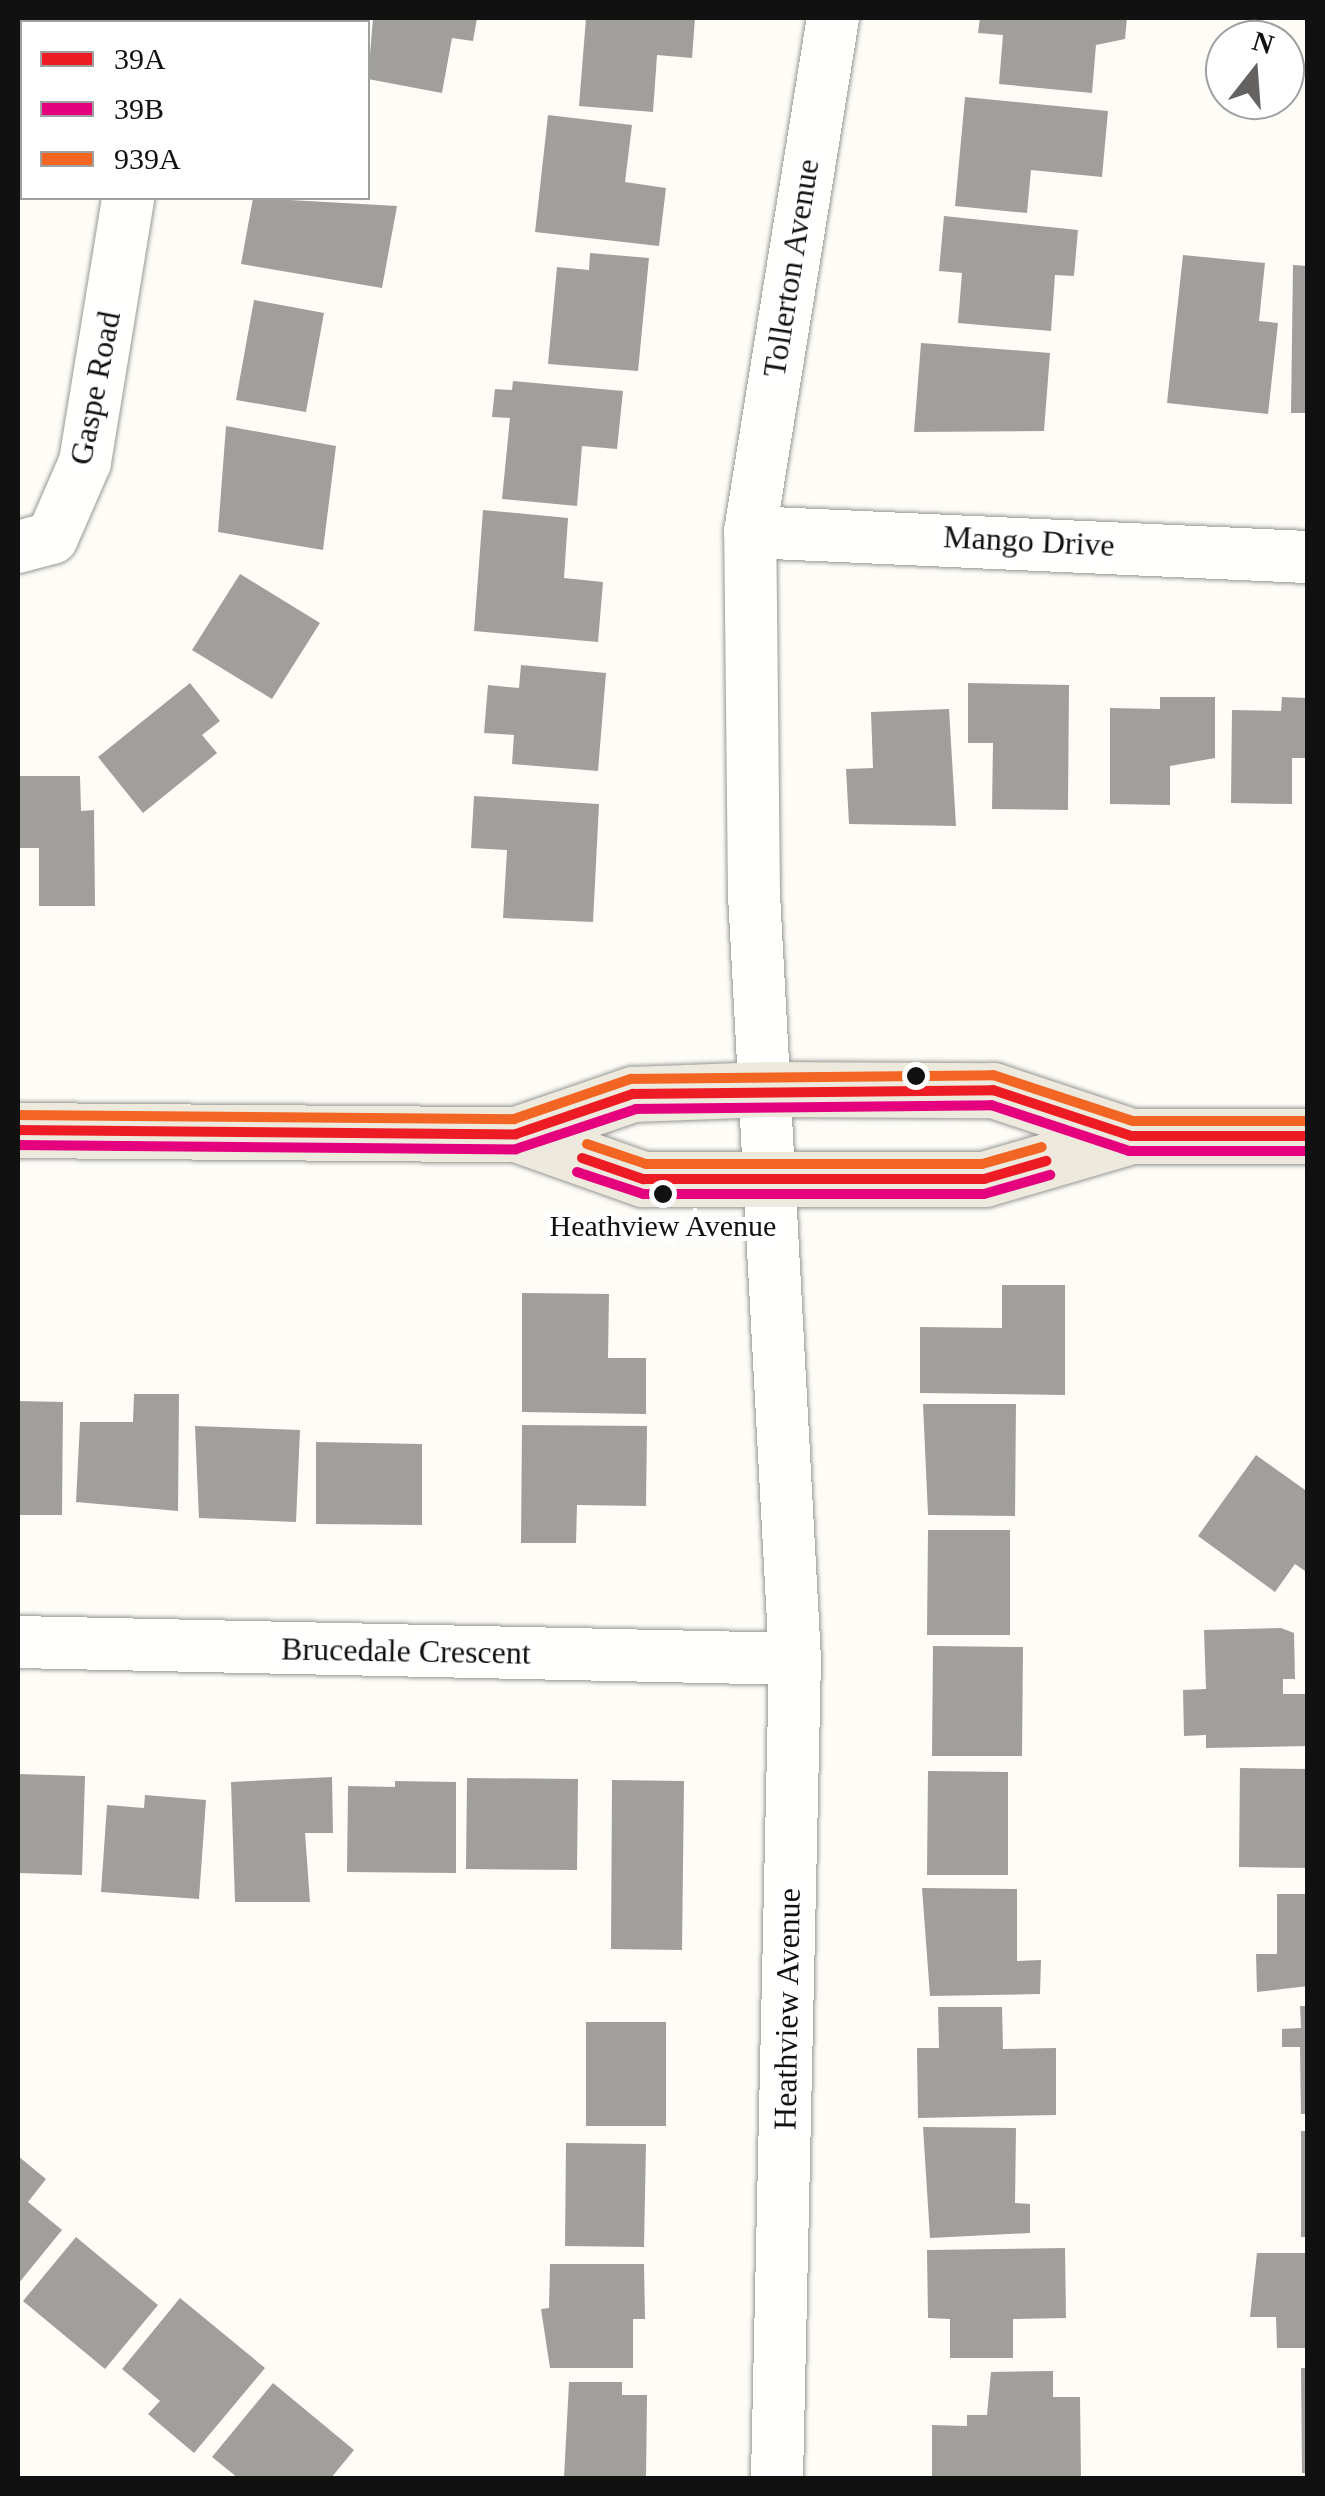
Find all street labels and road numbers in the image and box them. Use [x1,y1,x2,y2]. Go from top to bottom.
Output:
street label: Tollerton Avenue [755,155,827,381]
street label: Gaspe Road [61,308,129,468]
street label: Mango Drive [942,517,1116,565]
street label: Brucedale Crescent [281,1630,531,1672]
street label: Heathview Avenue [766,1887,808,2131]

